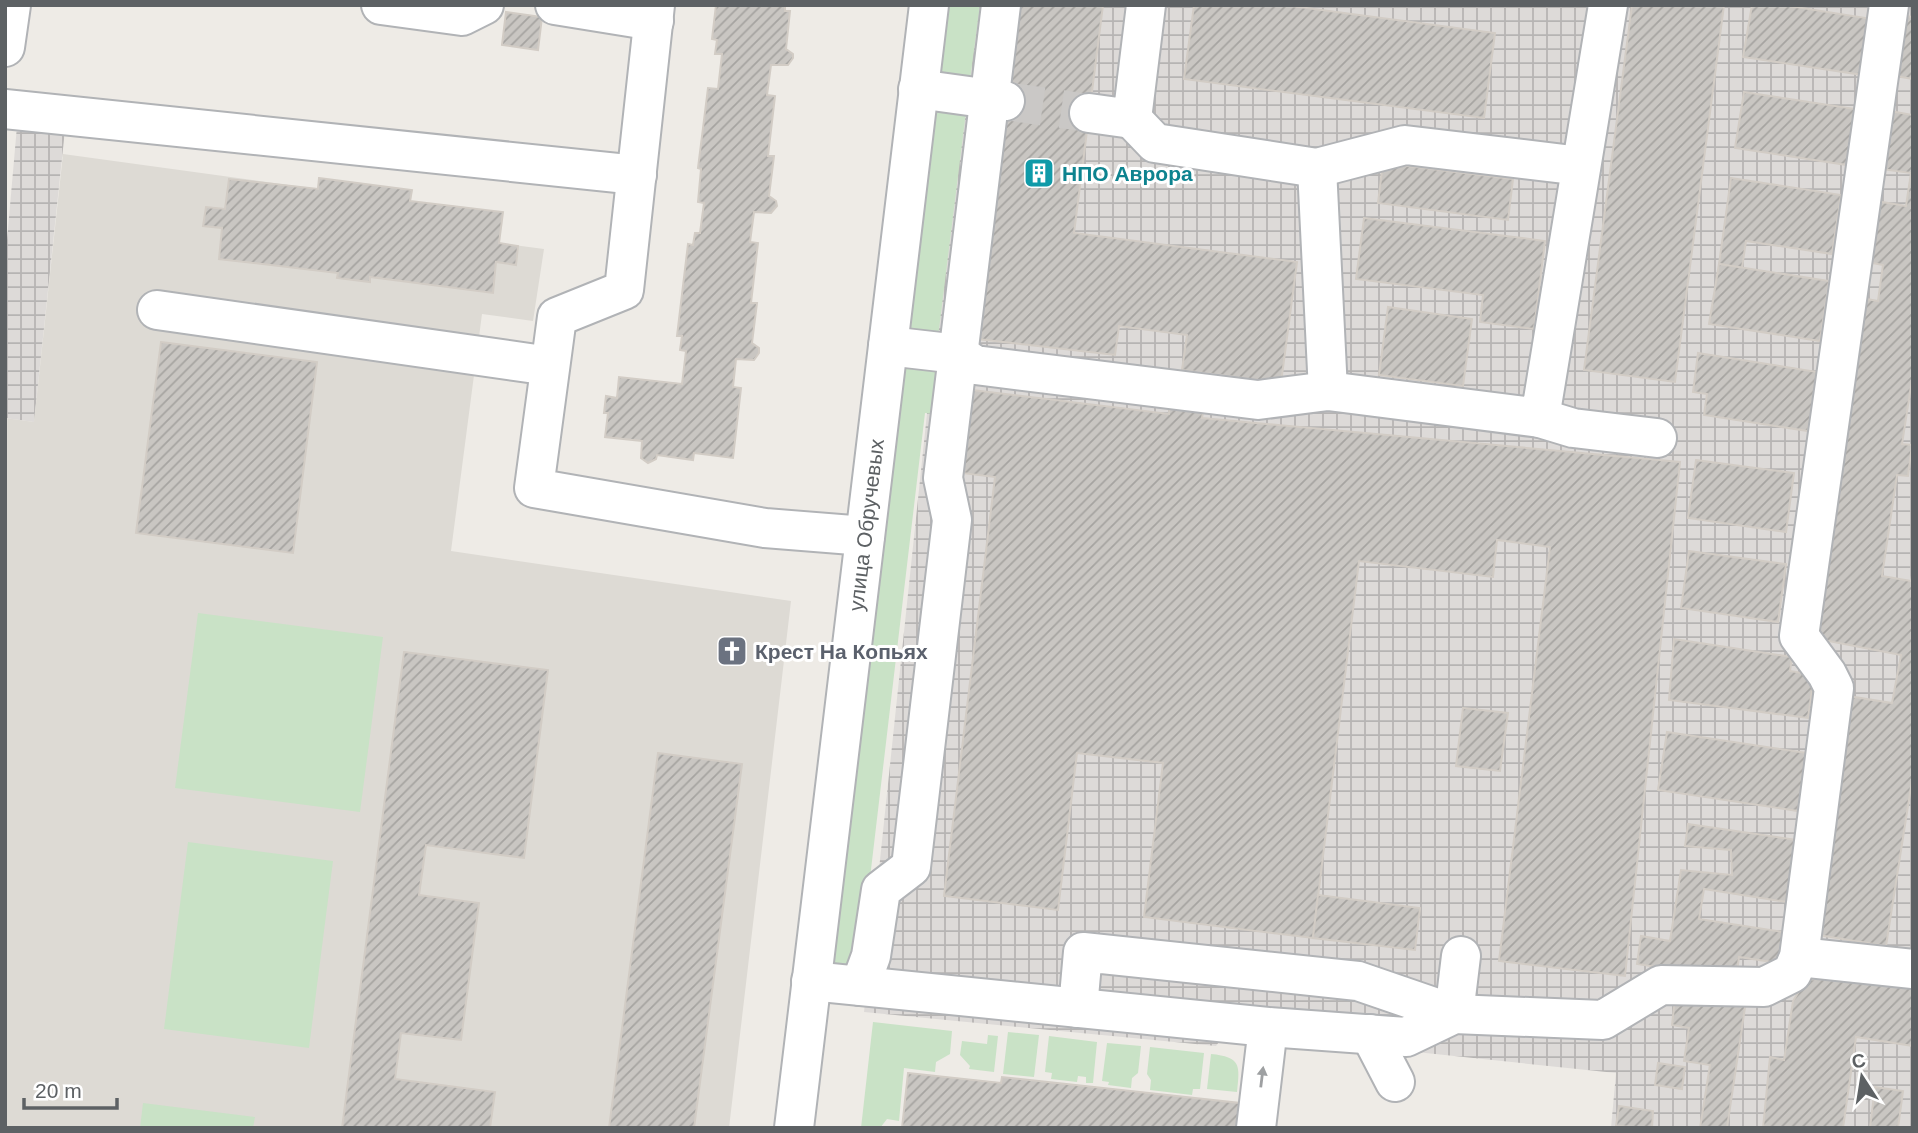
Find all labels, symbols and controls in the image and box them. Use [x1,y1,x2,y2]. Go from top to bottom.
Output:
building icon: НПО Аврора [1022,156,1056,190]
place label: НПО Аврора [1062,162,1193,185]
street label: улица Обручевых [844,437,888,612]
church icon: Крест На Копьях [715,634,749,668]
place label: Крест На Копьях [755,640,928,663]
north arrow [1827,1042,1897,1112]
text: С [1850,1049,1868,1073]
scale bar [24,1066,117,1110]
one-way arrow [1257,1066,1268,1088]
text: 20 m [35,1079,82,1102]

